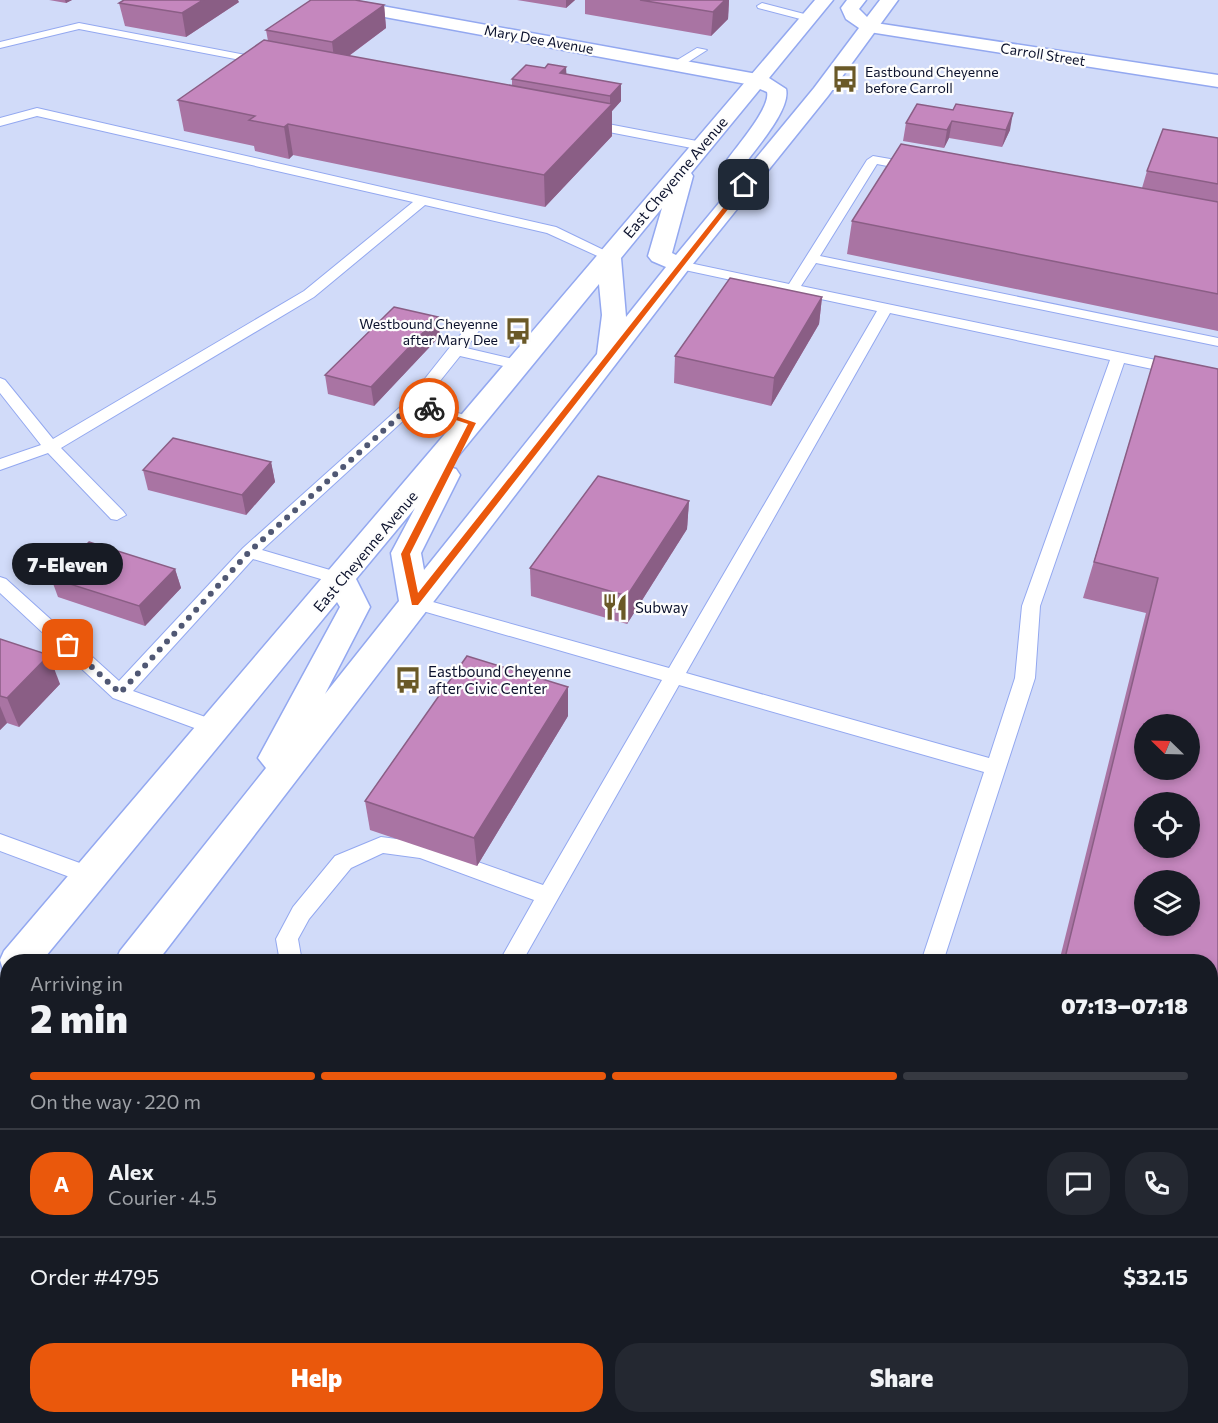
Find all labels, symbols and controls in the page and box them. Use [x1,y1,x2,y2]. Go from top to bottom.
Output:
street label: Mary Dee Avenue [483,21,595,57]
street label: Carroll Street [999,39,1087,69]
place label: Eastbound Cheyenne before Carroll [865,63,999,96]
bus stop icon: Eastbound Cheyenne before Carroll [830,64,860,94]
street label: East Cheyenne Avenue [619,113,731,241]
pin [718,159,769,210]
icon: home [727,168,760,201]
place label: Westbound Cheyenne after Mary Dee [359,315,498,348]
bus stop icon: Westbound Cheyenne after Mary Dee [503,316,533,346]
courier [399,378,459,438]
icon: bike [413,392,446,425]
street label: East Cheyenne Avenue [309,487,421,615]
callout: 7-Eleven [13,543,124,585]
text: 7-Eleven [27,552,108,576]
restaurant icon: Subway [600,592,630,622]
place label: Subway [635,598,688,616]
pin [42,619,93,670]
icon: bag [51,628,84,661]
place label: Eastbound Cheyenne after Civic Center [428,662,571,697]
bus stop icon: Eastbound Cheyenne after Civic Center [393,665,423,695]
north arrow [1134,714,1200,780]
map controls [1134,714,1200,936]
button: locate [1134,792,1200,858]
button: layers [1134,870,1200,936]
text: Arriving in [30,971,123,995]
text: 07:13–07:18 [1061,992,1188,1019]
text: 2 min [30,993,128,1041]
text: On the way · 220 m [30,1089,201,1113]
button: chat [1047,1152,1110,1215]
button: phone [1125,1152,1188,1215]
text: Alex [108,1158,154,1185]
text: A [54,1170,69,1197]
text: Courier · 4.5 [108,1185,217,1209]
text: Order #4795 [30,1263,159,1290]
text: $32.15 [1123,1263,1188,1290]
button: Help [30,1343,603,1412]
button: Share [615,1343,1188,1412]

